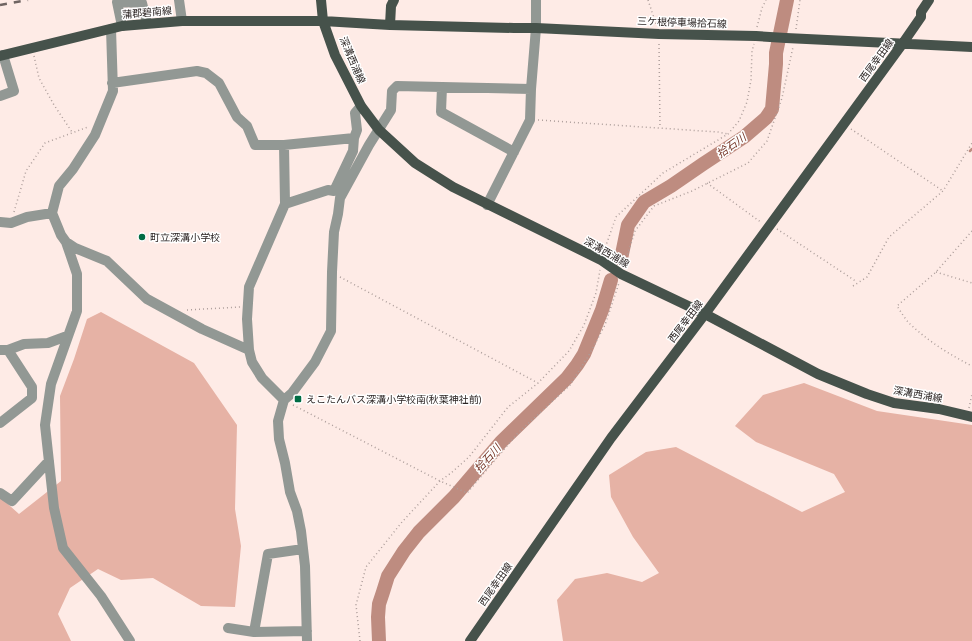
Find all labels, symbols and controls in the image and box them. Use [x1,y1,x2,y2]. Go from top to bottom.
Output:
street label: 蒲郡碧南線 [122,4,172,20]
street label: 三ケ根停車場拾石線 [637,14,727,30]
street label: 深溝西浦線 [338,35,368,85]
street label: 西尾幸田線 [856,36,896,84]
water label: 拾石川 [714,130,749,160]
place label: 町立深溝小学校 [150,231,220,243]
marker: 町立深溝小学校 [137,232,147,242]
street label: 深溝西浦線 [582,234,632,270]
street label: 西尾幸田線 [665,297,705,345]
street label: 深溝西浦線 [892,384,944,404]
place label: えこたんバス深溝小学校南(秋葉神社前) [306,393,482,405]
marker: えこたんバス深溝小学校南(秋葉神社前) [293,394,303,404]
water label: 拾石川 [471,441,504,475]
street label: 西尾幸田線 [476,560,514,608]

